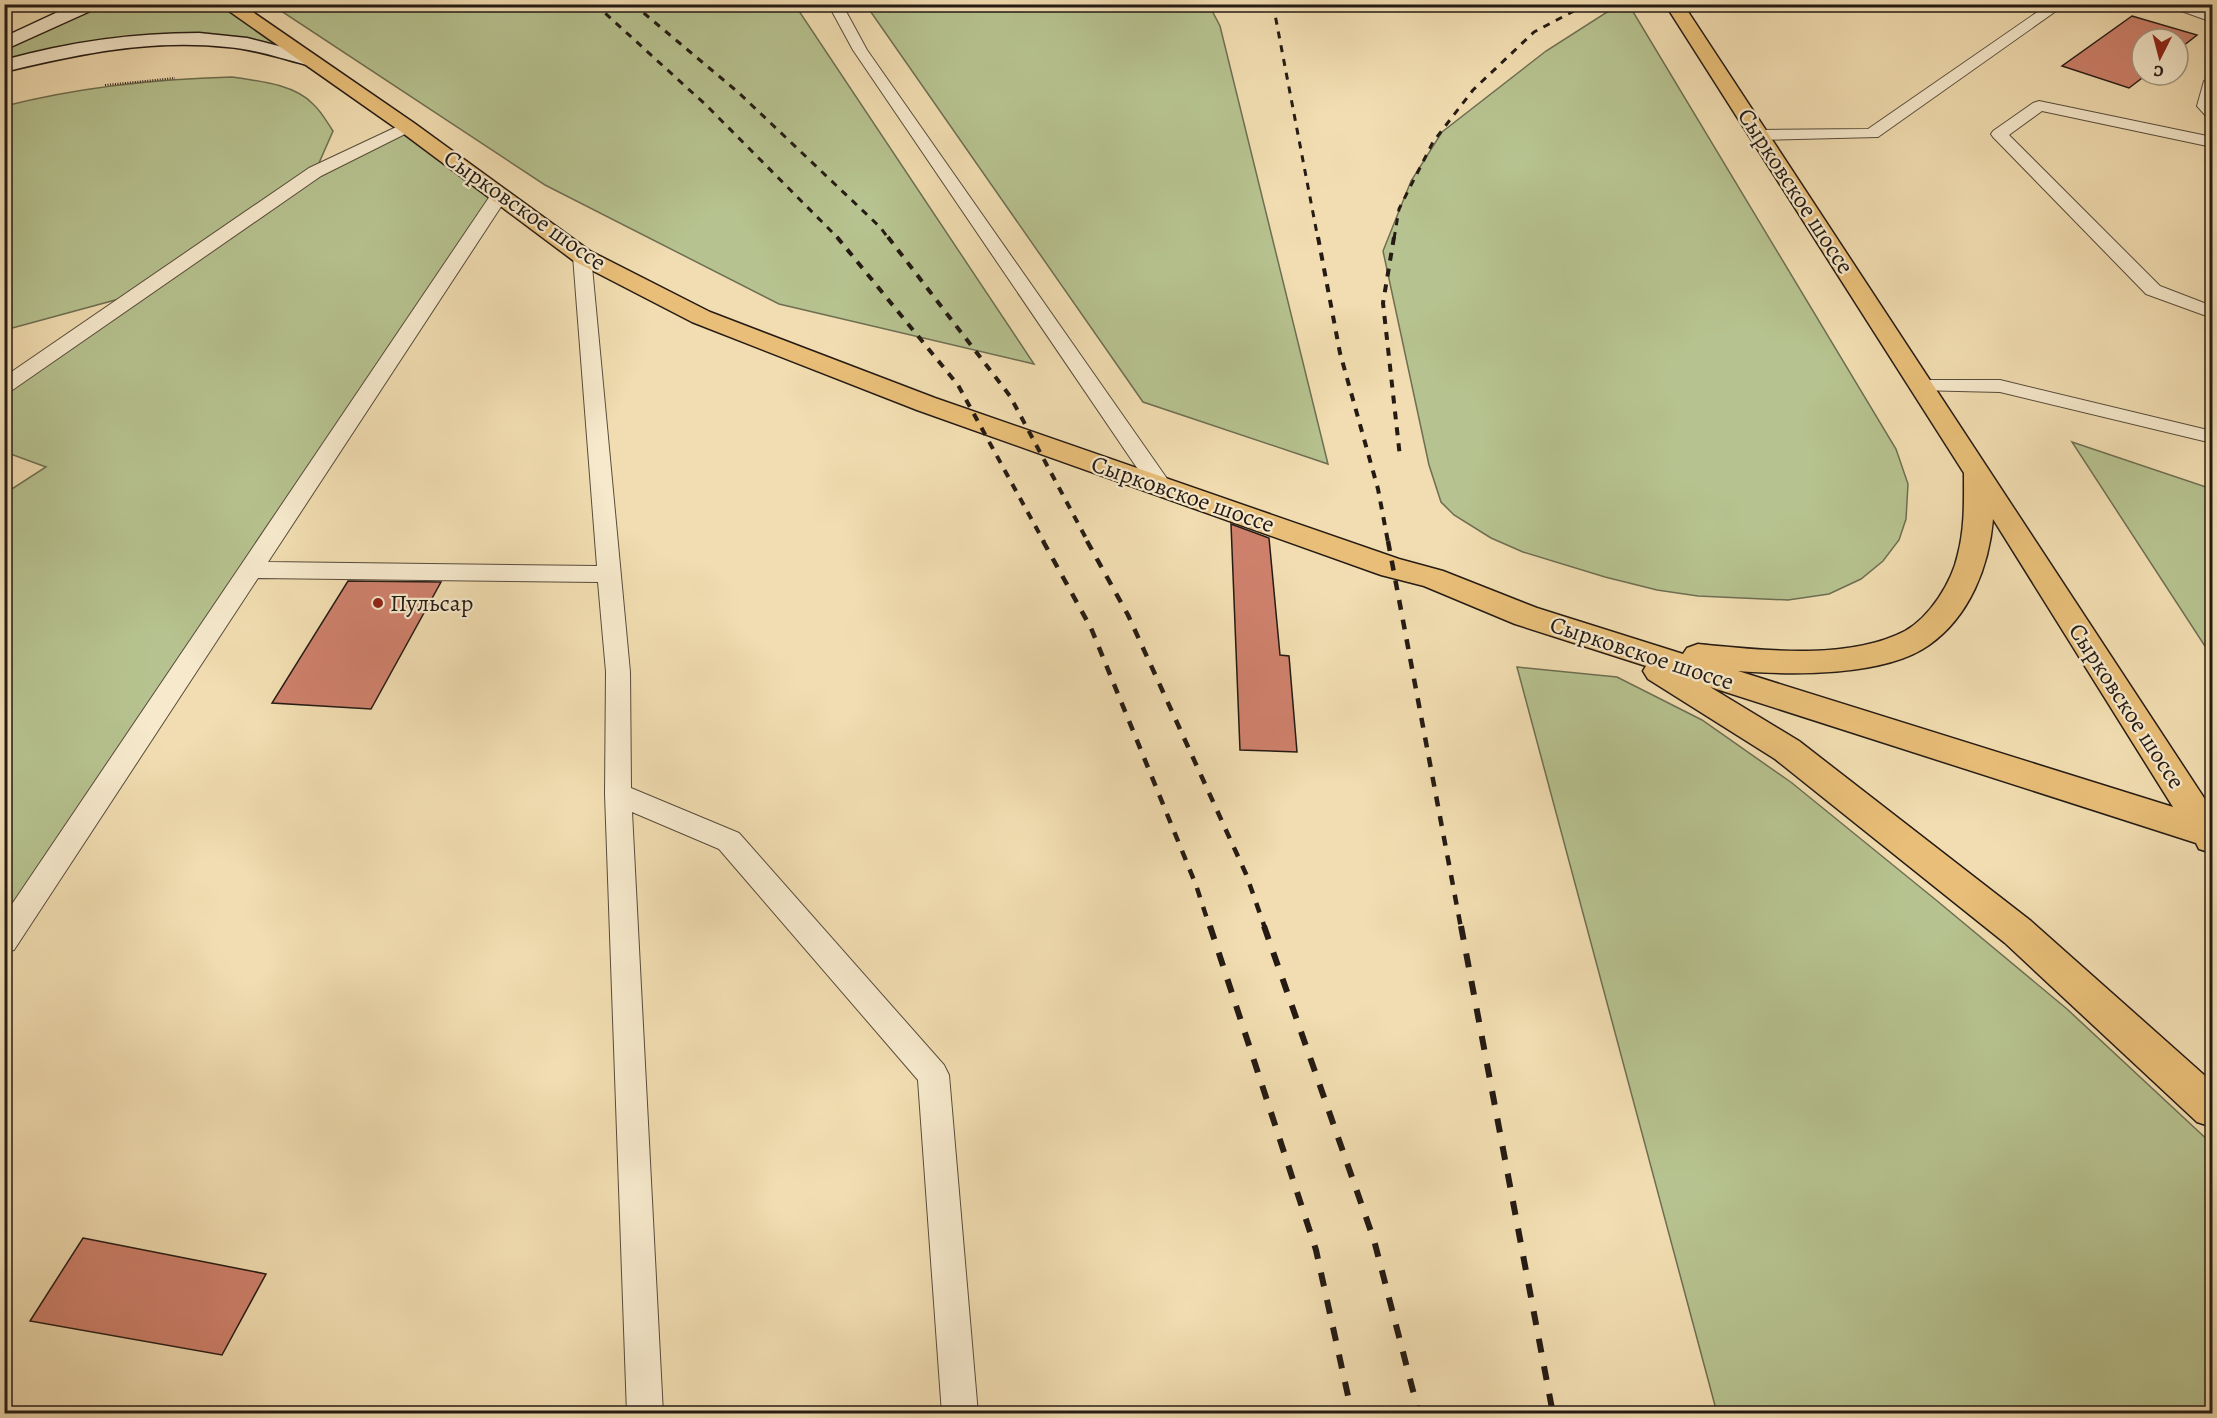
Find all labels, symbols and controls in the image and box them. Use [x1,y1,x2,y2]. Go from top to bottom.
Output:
north arrow [2130,27,2190,87]
text: С [2152,59,2165,82]
street label: Сырковское шоссе [1730,102,1862,280]
street label: Сырковское шоссе [437,142,613,278]
street label: Сырковское шоссе [1087,448,1279,540]
place label: Пульсар [390,587,473,619]
marker: Пульсар [371,596,385,610]
street label: Сырковское шоссе [1546,608,1738,698]
street label: Сырковское шоссе [2061,617,2193,795]

